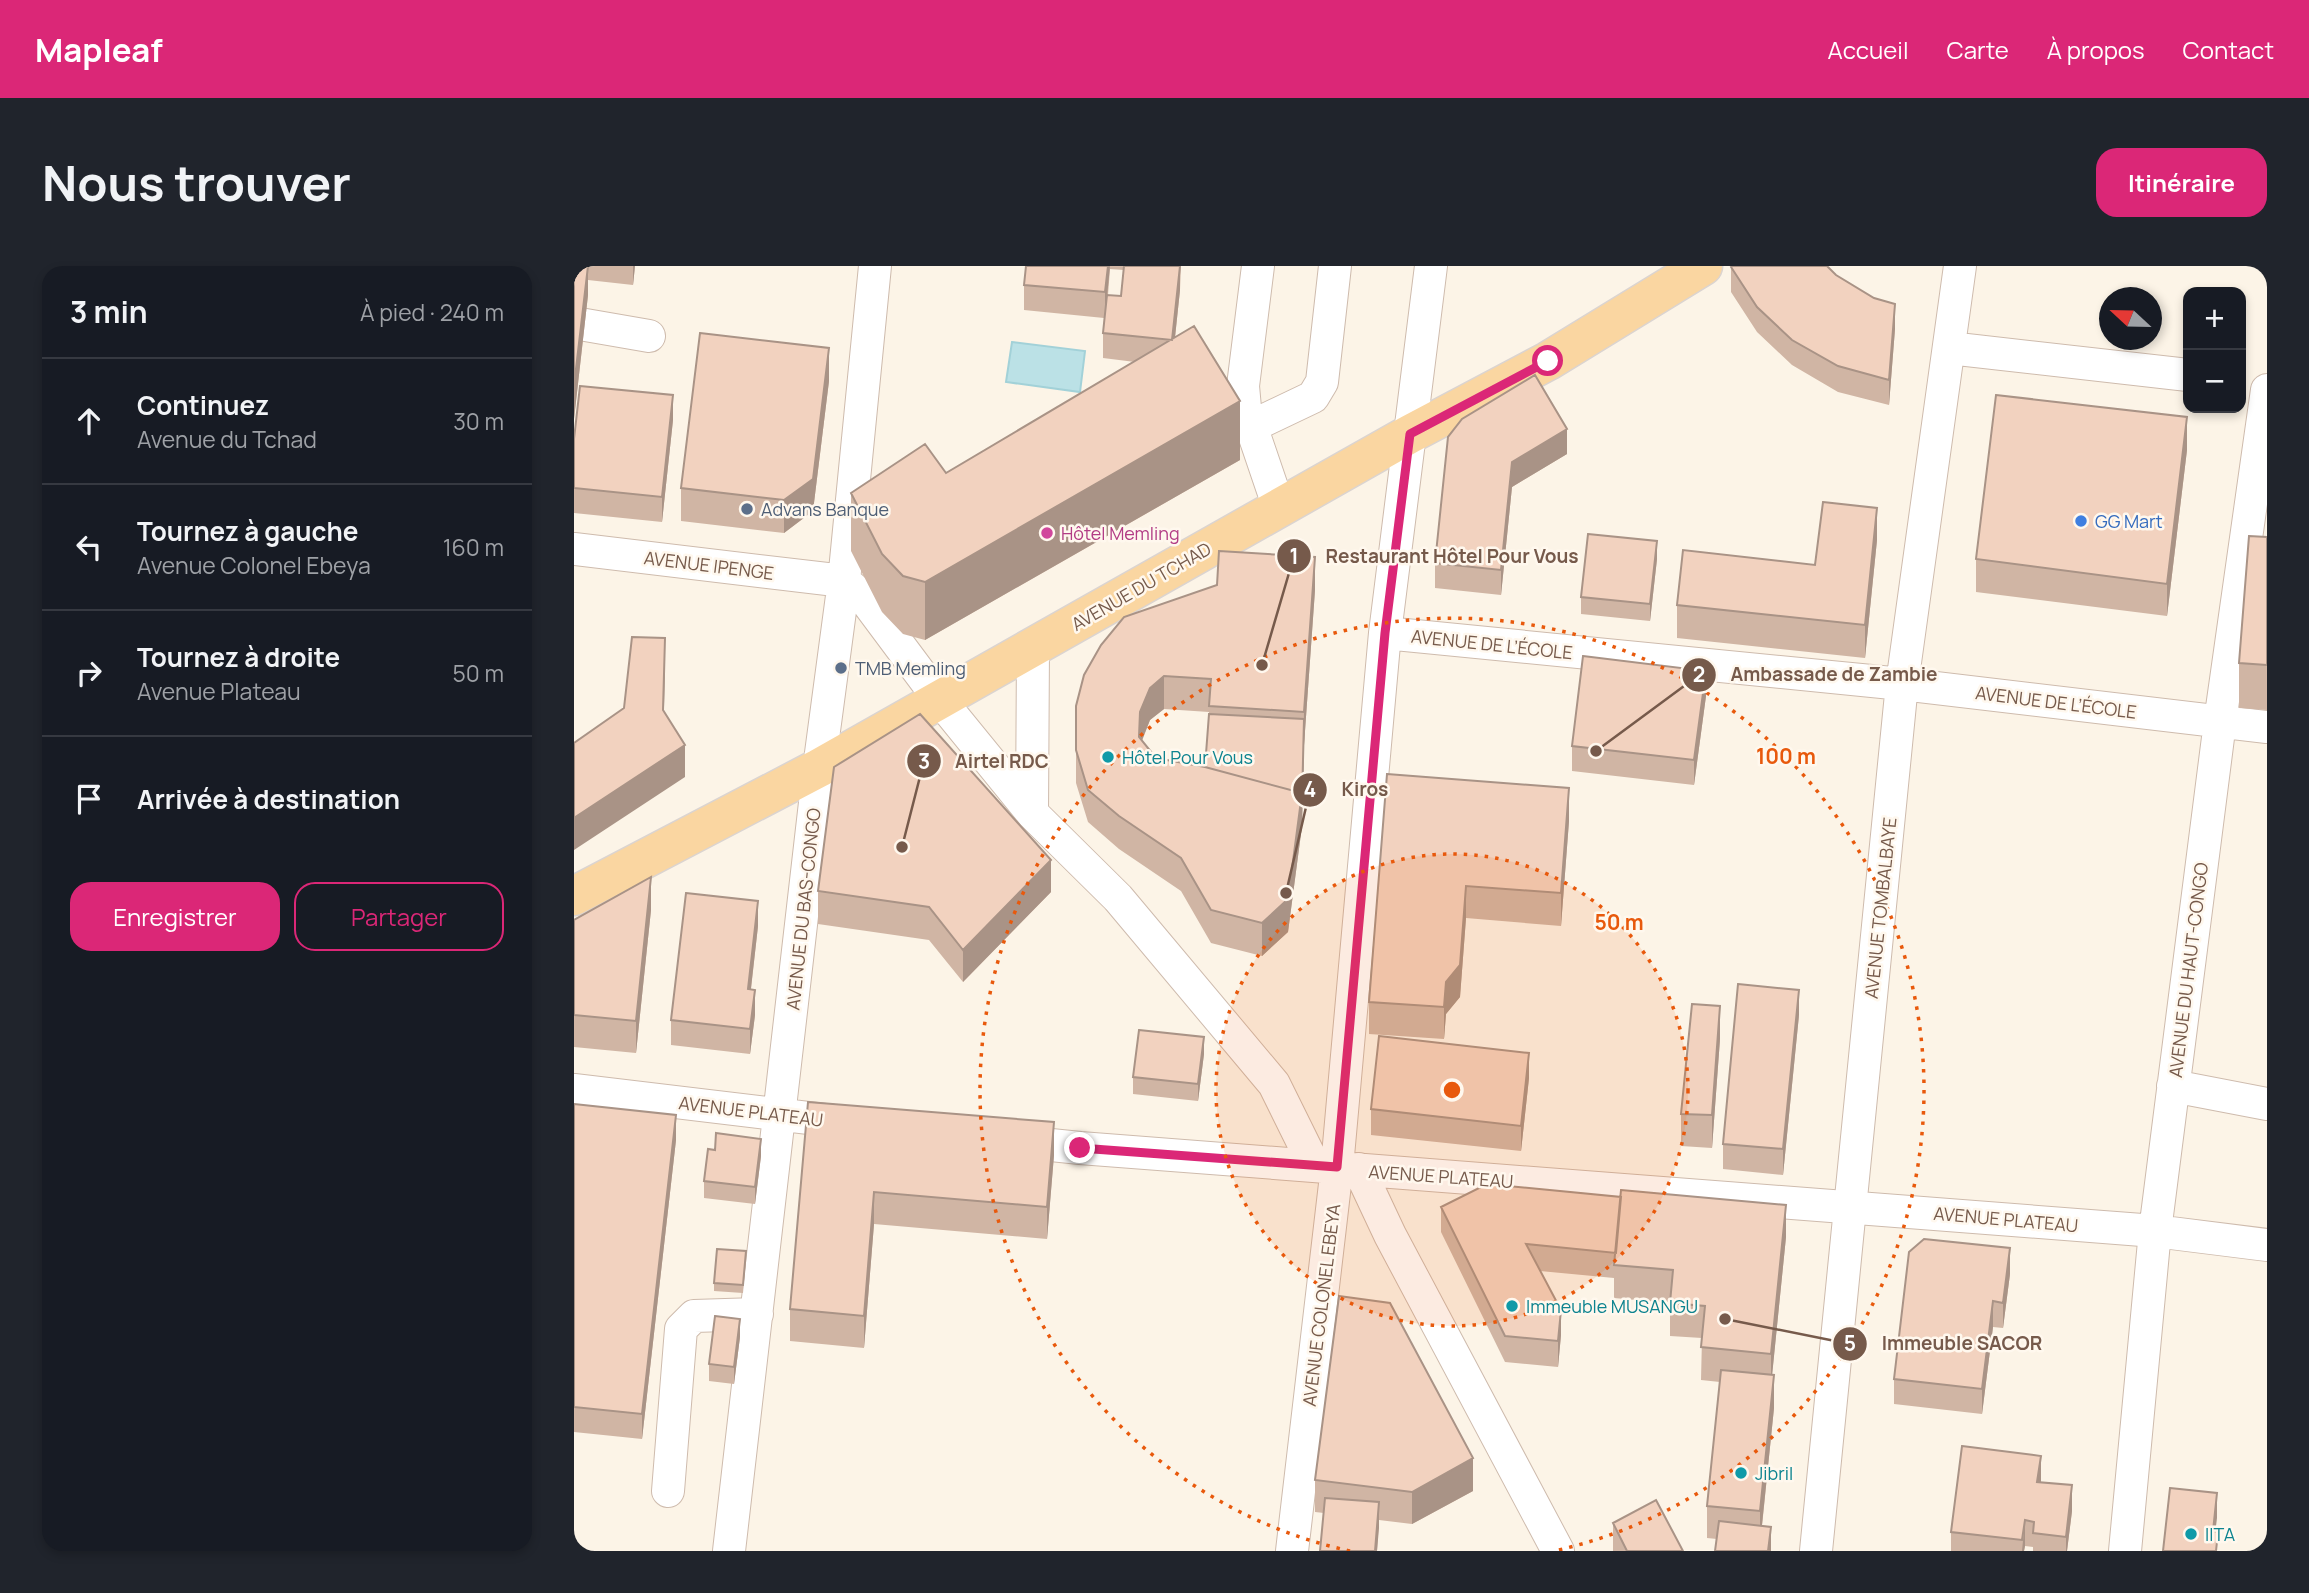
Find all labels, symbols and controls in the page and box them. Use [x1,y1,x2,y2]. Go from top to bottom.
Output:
text: Mapleaf [35,27,163,72]
text: Accueil [1828,33,1908,66]
text: Carte [1946,33,2009,66]
text: À propos [2047,33,2145,66]
text: Contact [2183,33,2274,66]
button: Itinéraire [2096,148,2267,217]
text: Nous trouver [42,149,351,216]
north arrow [2099,287,2162,350]
map controls [2183,287,2246,413]
button: + [2183,287,2246,350]
text: 3 min [70,291,148,332]
text: À pied · 240 m [360,296,504,328]
route start [1532,345,1563,376]
button: − [2183,350,2246,413]
text: Continuez [137,387,269,423]
icon: ahead [70,402,108,440]
text: 30 m [453,405,504,437]
text: Avenue du Tchad [137,423,317,455]
place label: Advans Banque [761,497,889,521]
marker: Advans Banque [739,501,755,517]
place label: GG Mart [2095,509,2163,533]
text: Tournez à gauche [137,513,358,549]
marker: GG Mart [2073,513,2089,529]
place label: Hôtel Memling [1061,521,1180,545]
marker: Hôtel Memling [1039,525,1055,541]
icon: left [70,528,108,566]
text: 160 m [443,531,504,563]
street label: AVENUE DU TCHAD [1067,536,1215,636]
callout: Restaurant Hôtel Pour Vous [1277,536,1593,576]
text: 1 [1289,542,1299,570]
text: Restaurant Hôtel Pour Vous [1325,543,1579,569]
street label: AVENUE IPENGE [643,545,775,585]
text: Avenue Colonel Ebeya [137,549,371,581]
street label: AVENUE DE L’ÉCOLE [1410,624,1574,664]
text: Tournez à droite [137,639,340,675]
icon: right [70,654,108,692]
callout: Ambassade de Zambie [1681,655,1951,695]
place label: TMB Memling [855,656,966,680]
text: 50 m [453,657,504,689]
marker: TMB Memling [833,660,849,676]
text: 2 [1693,660,1705,688]
text: Ambassade de Zambie [1730,661,1938,687]
text: Avenue Plateau [137,675,301,707]
street label: AVENUE DE L’ÉCOLE [1974,680,2138,724]
callout: Airtel RDC [906,741,1063,781]
text: 100 m [1756,742,1816,770]
place label: Hôtel Pour Vous [1122,745,1253,769]
text: 3 [918,747,930,775]
text: Airtel RDC [955,748,1049,774]
marker: Hôtel Pour Vous [1100,749,1116,765]
callout: Kiros [1292,770,1402,810]
text: 4 [1304,775,1316,803]
text: Kiros [1342,776,1388,802]
icon: arrive [70,780,108,818]
text: Arrivée à destination [137,781,400,817]
street label: AVENUE DU BAS-CONGO [780,807,826,1011]
street label: AVENUE TOMBALBAYE [1859,816,1901,1000]
street label: AVENUE DU HAUT-CONGO [2163,861,2213,1079]
button: Enregistrer [70,882,280,951]
button: Partager [294,882,504,951]
text: 50 m [1594,908,1644,936]
centre of rings [1440,1078,1464,1102]
street label: AVENUE PLATEAU [678,1090,824,1132]
route end [1064,1132,1095,1163]
street label: AVENUE PLATEAU [1368,1159,1514,1193]
street label: AVENUE PLATEAU [1933,1201,2079,1237]
street label: AVENUE COLONEL EBEYA [1297,1202,1345,1408]
place label: Immeuble MUSANGU [1526,1294,1698,1318]
marker: Immeuble MUSANGU [1504,1298,1520,1314]
callout: Immeuble SACOR [1832,1324,2056,1364]
text: 5 [1844,1329,1856,1357]
text: Immeuble SACOR [1882,1330,2042,1356]
place label: Jibril [1755,1461,1793,1485]
marker: Jibril [1733,1465,1749,1481]
place label: IITA [2205,1522,2236,1546]
marker: IITA [2183,1526,2199,1542]

